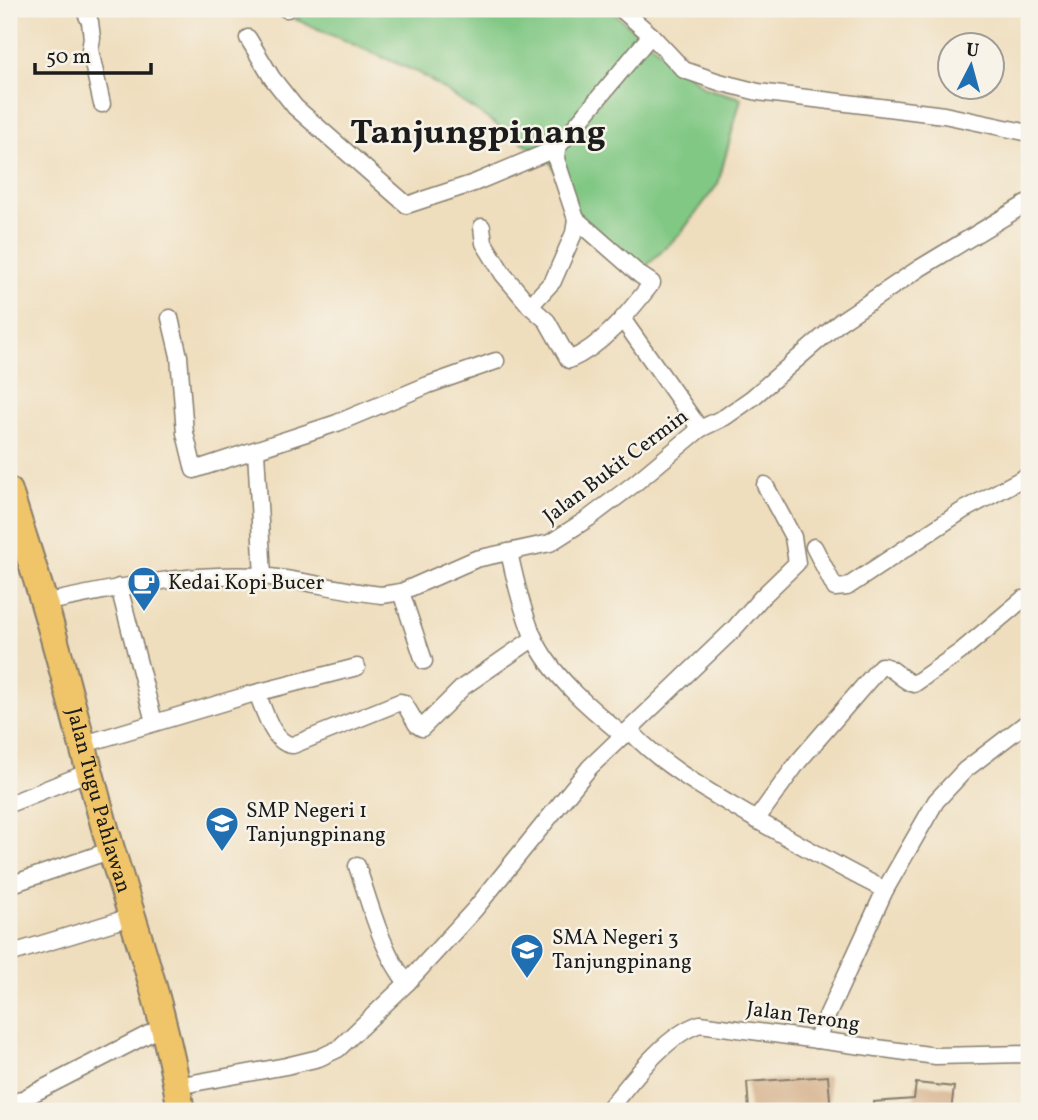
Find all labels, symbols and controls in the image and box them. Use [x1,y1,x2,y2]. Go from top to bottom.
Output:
scale bar [35,32,150,76]
north arrow [936,32,1006,102]
text: U [965,37,980,65]
text: 50 m [46,43,91,72]
district label: Tanjungpinang [350,110,606,158]
street label: Jalan Bukit Cermin [537,403,695,531]
cafe icon: Kedai Kopi Bucer [125,564,163,613]
place label: Kedai Kopi Bucer [168,569,325,598]
street label: Jalan Tugu Pahlawan [59,705,138,896]
place label: SMP Negeri 1 Tanjungpinang [246,797,386,850]
school or university icon: SMP Negeri 1 Tanjungpinang [203,804,241,853]
place label: SMA Negeri 3 Tanjungpinang [552,924,692,977]
school or university icon: SMA Negeri 3 Tanjungpinang [508,931,546,980]
street label: Jalan Terong [744,995,862,1039]

